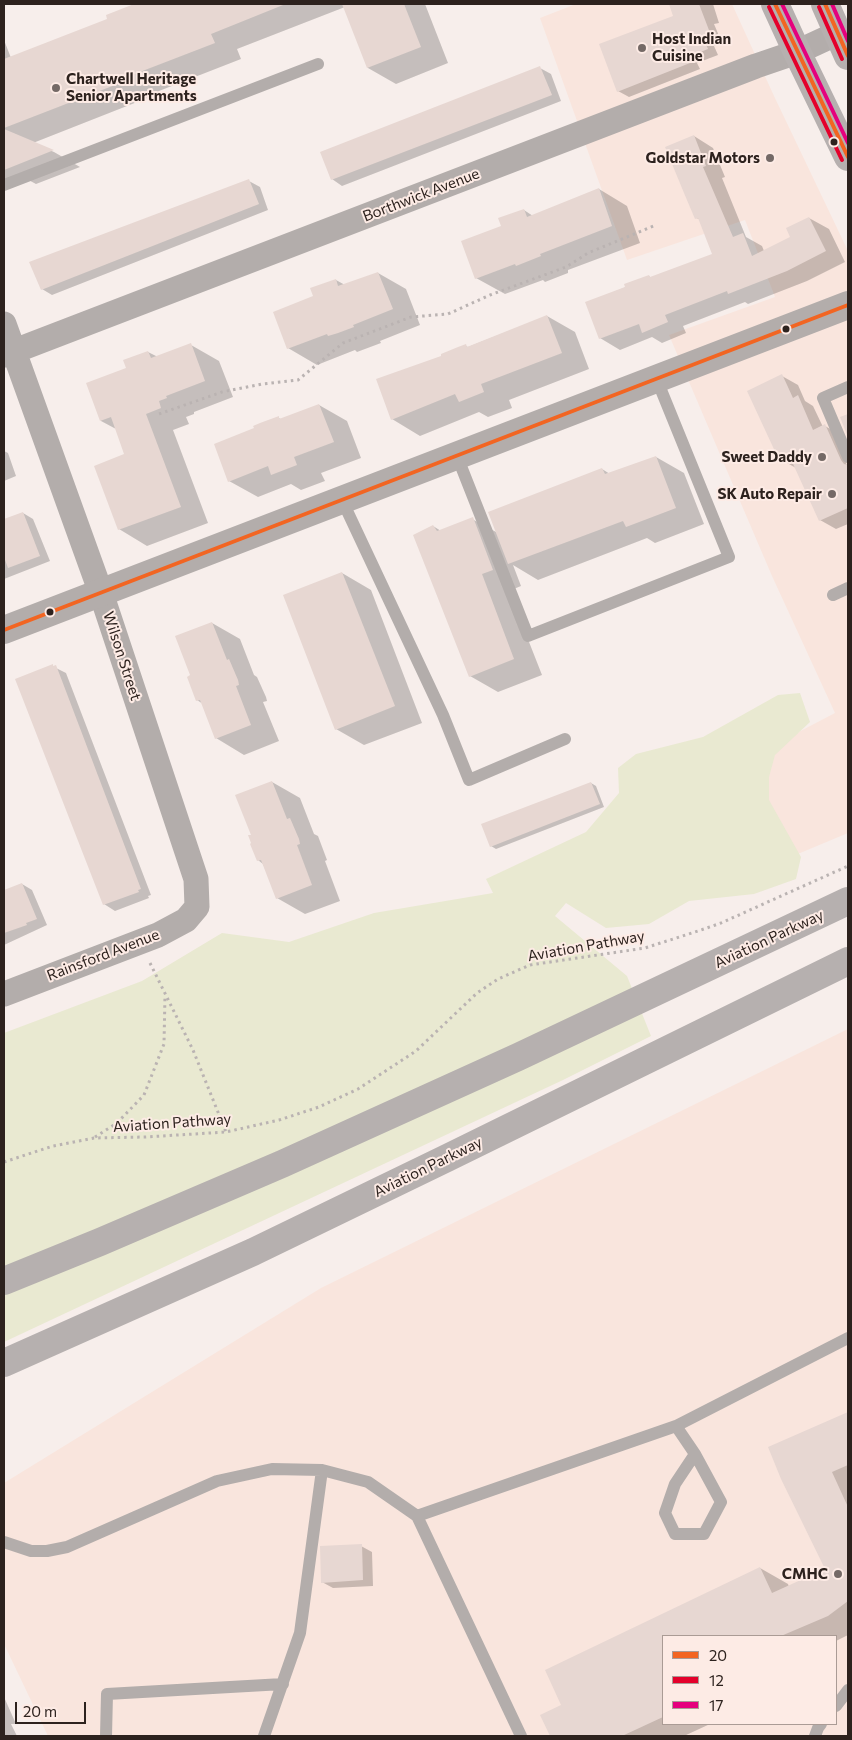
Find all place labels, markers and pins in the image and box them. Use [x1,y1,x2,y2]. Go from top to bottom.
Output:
place label: Host Indian Cuisine [652,30,731,65]
marker: Host Indian Cuisine [636,42,648,54]
place label: Chartwell Heritage Senior Apartments [66,70,197,105]
marker: Chartwell Heritage Senior Apartments [50,82,62,94]
unlabelled marker [829,137,839,147]
place label: Goldstar Motors [646,149,760,167]
marker: Goldstar Motors [764,152,776,164]
unlabelled marker [781,324,791,334]
place label: Sweet Daddy [722,448,812,466]
marker: Sweet Daddy [816,451,828,463]
place label: SK Auto Repair [717,485,822,503]
marker: SK Auto Repair [826,488,838,500]
unlabelled marker [45,607,55,617]
place label: CMHC [782,1565,828,1583]
marker: CMHC [832,1568,844,1580]

